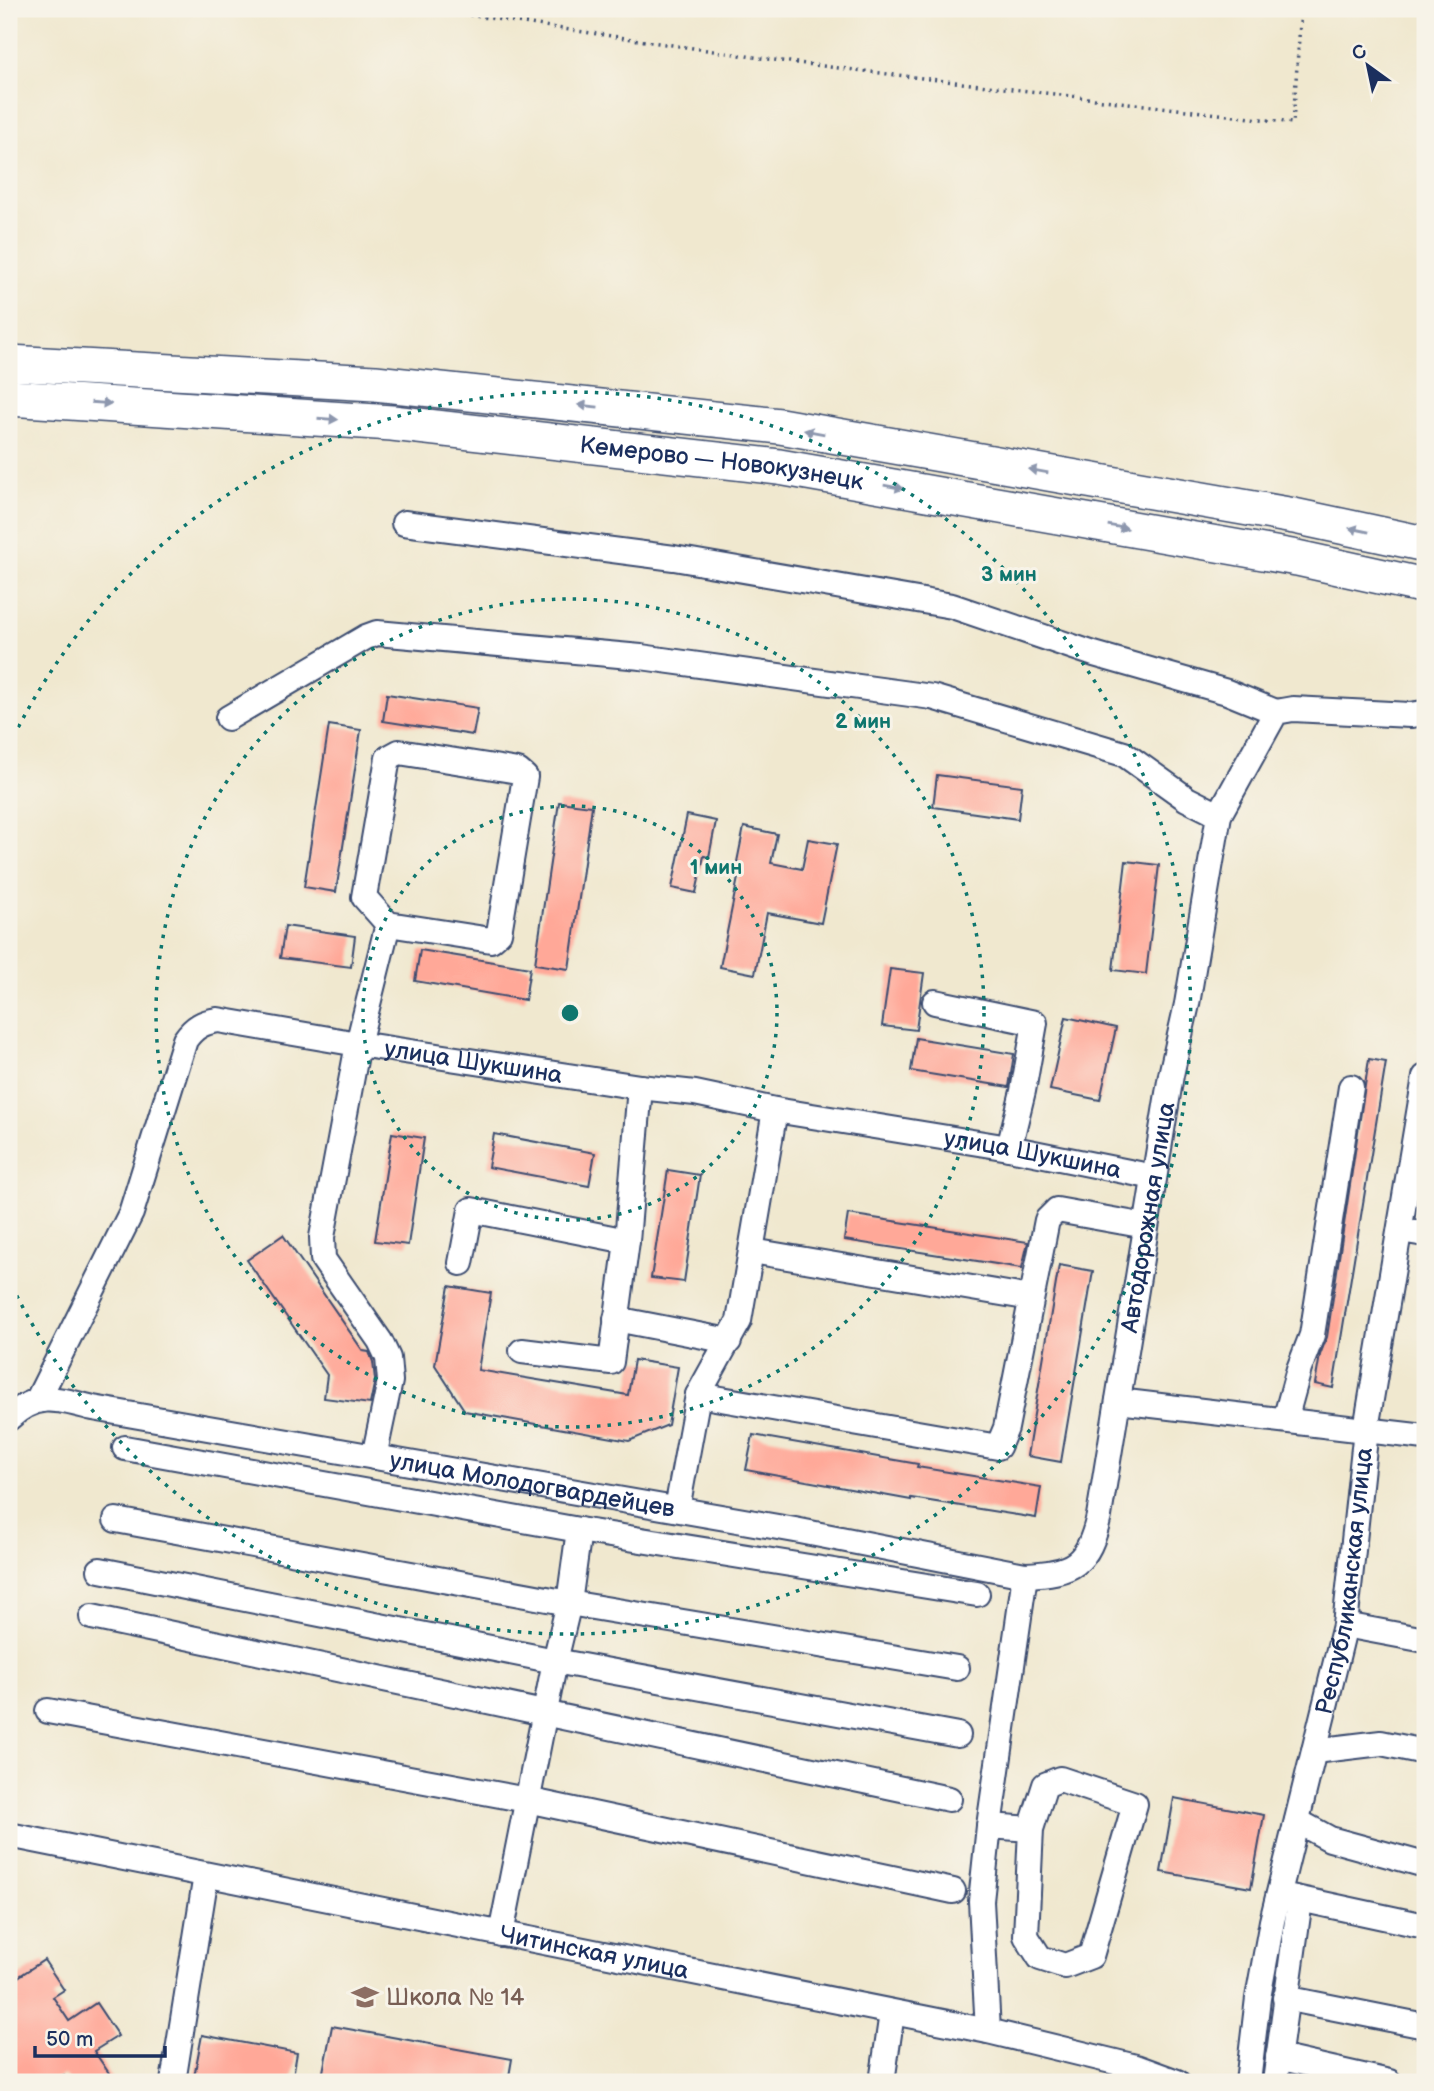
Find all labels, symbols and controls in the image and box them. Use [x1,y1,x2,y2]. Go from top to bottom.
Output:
north arrow [1332,32,1402,102]
text: С [1348,40,1371,66]
one-way arrow [91,398,113,409]
one-way arrow [577,400,599,411]
one-way arrow [318,414,340,425]
one-way arrow [803,426,825,437]
street label: Кемерово — Новокузнецк [578,430,866,496]
one-way arrow [1027,466,1049,477]
one-way arrow [884,482,906,493]
one-way arrow [1108,521,1130,532]
one-way arrow [1348,525,1370,536]
text: 3 мин [981,562,1037,587]
text: 2 мин [835,709,891,734]
text: 1 мин [690,855,742,880]
centre of rings [558,1001,582,1025]
street label: улица Шукшина [382,1034,565,1089]
street label: Автодорожная улица [1114,1100,1181,1336]
street label: улица Шукшина [942,1123,1124,1185]
street label: улица Молодогвардейцев [388,1445,677,1523]
street label: Республиканская улица [1309,1446,1378,1718]
street label: Читинская улица [497,1919,691,1985]
school or university icon: Школа № 14 [350,1982,380,2012]
place label: Школа № 14 [386,1983,525,2012]
scale bar [35,2014,164,2058]
text: 50 m [46,2027,93,2052]

